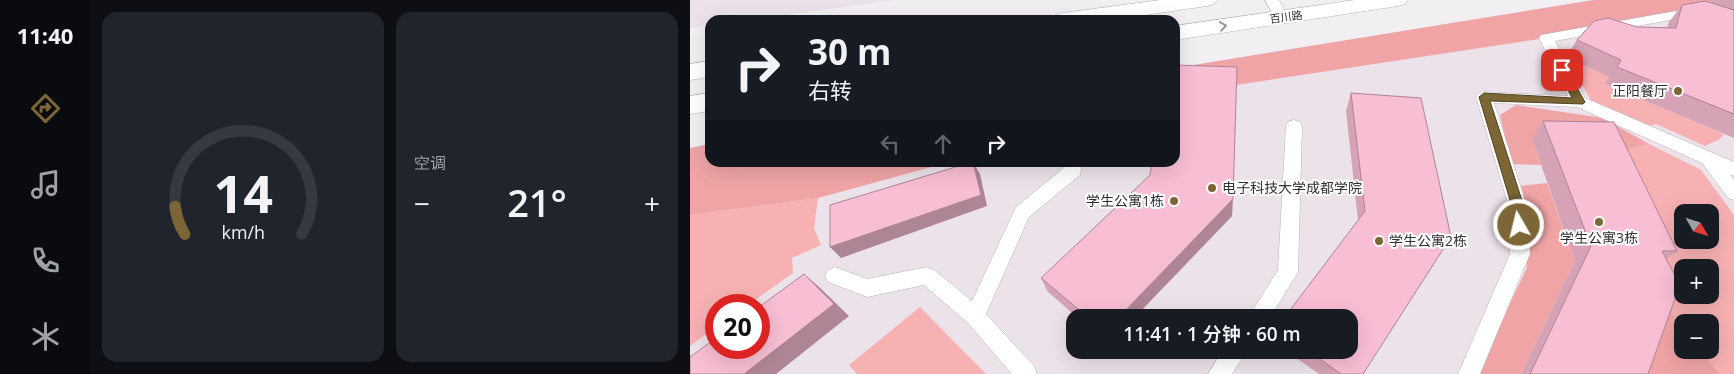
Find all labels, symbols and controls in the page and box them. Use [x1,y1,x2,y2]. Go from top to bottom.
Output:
street label: 百川路 [1269,7,1303,26]
text: 11:40 [17,20,73,50]
one-way arrow [1220,21,1228,32]
text: 30 m [808,28,891,75]
icon: right [725,35,790,100]
pin [1541,49,1583,91]
icon: arrive [1548,56,1576,84]
text: 右转 [808,75,852,105]
place label: 正阳餐厅 [1612,81,1668,100]
marker: 正阳餐厅 [1672,85,1684,97]
icon: directions [28,91,63,126]
icon: left [876,130,904,158]
icon: ahead [929,130,957,158]
icon: right [982,130,1010,158]
text: 空调 [414,152,446,174]
text: 14 [213,157,273,228]
icon: music [28,167,63,202]
text: 21° [507,176,567,228]
place label: 电子科技大学成都学院 [1222,178,1362,197]
marker: 电子科技大学成都学院 [1206,182,1218,194]
text: − [414,184,430,222]
text: + [644,184,660,222]
place label: 学生公寓1栋 [1086,191,1164,210]
marker: 学生公寓1栋 [1168,195,1180,207]
position arrow [1492,198,1544,250]
north arrow [1674,204,1719,249]
map controls [1674,204,1719,359]
marker: 学生公寓3栋 [1593,216,1605,228]
text: km/h [221,220,265,244]
place label: 学生公寓3栋 [1560,228,1638,247]
place label: 学生公寓2栋 [1389,231,1467,250]
marker: 学生公寓2栋 [1373,235,1385,247]
icon: phone [28,243,63,278]
button: + [1674,259,1719,304]
speed limit sign: 20 [705,294,770,359]
button: − [1674,314,1719,359]
icon: climate [28,319,63,354]
text: 11:41 · 1 分钟 · 60 m [1123,321,1301,347]

